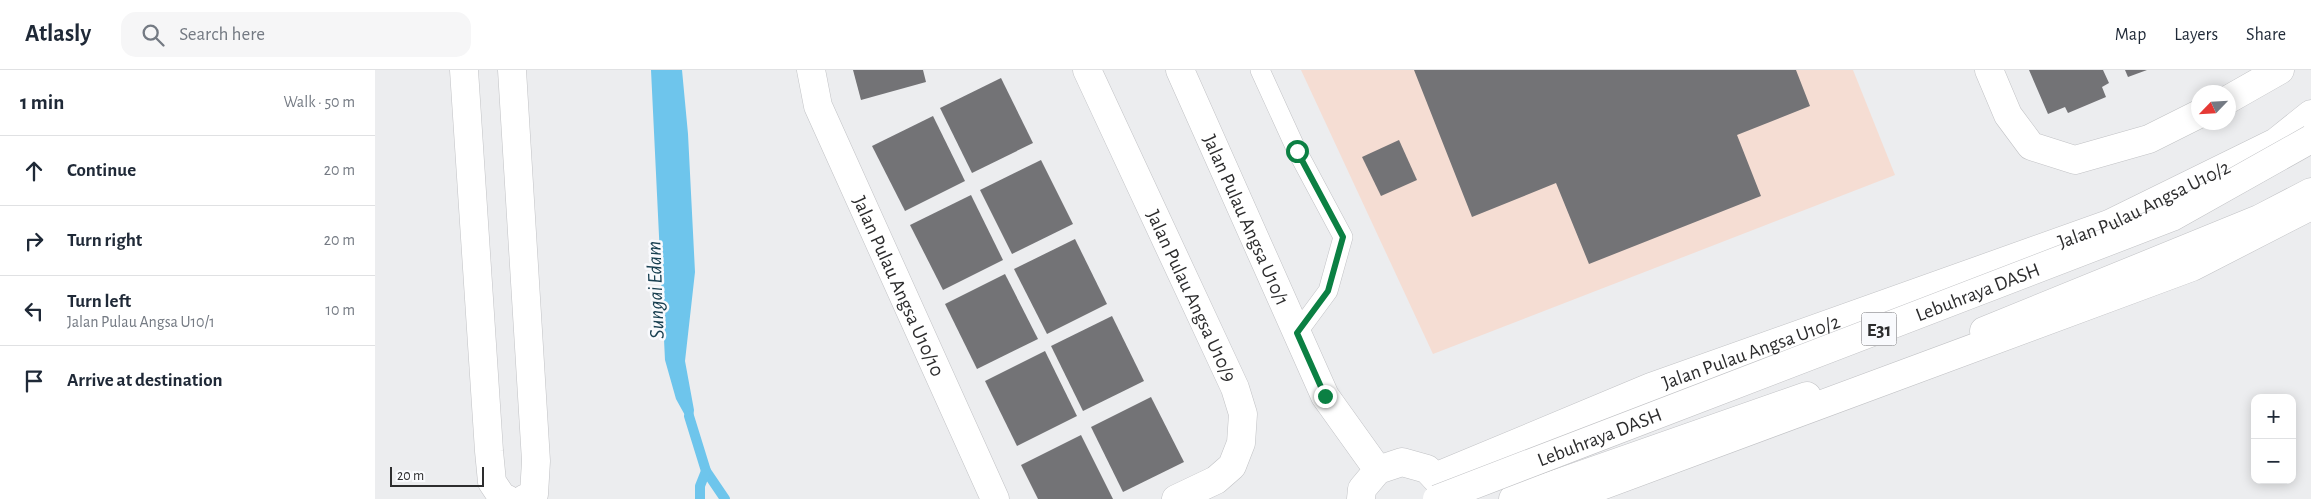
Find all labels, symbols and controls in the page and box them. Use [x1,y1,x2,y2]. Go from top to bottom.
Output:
search box [121,12,471,57]
icon: search [139,21,167,49]
text: Atlasly [25,22,91,46]
text: Search here [179,25,265,44]
text: Map [2115,26,2146,44]
text: Layers [2174,26,2218,44]
text: Share [2246,26,2286,44]
north arrow [2191,85,2236,130]
text: 1 min [20,92,64,113]
text: Walk · 50 m [283,94,355,110]
street label: Jalan Pulau Angsa U10/1 [1199,132,1292,309]
route start [1286,140,1309,163]
icon: ahead [20,157,48,185]
street label: Jalan Pulau Angsa U10/2 [2055,157,2234,252]
text: Continue [67,161,136,180]
text: 20 m [324,162,355,178]
street label: Jalan Pulau Angsa U10/10 [849,193,947,380]
street label: Jalan Pulau Angsa U10/9 [1143,207,1240,385]
icon: right [20,227,48,255]
text: Turn right [67,231,142,250]
text: 20 m [324,232,355,248]
water label: Sungai Edam [643,241,668,339]
street label: Lebuhraya DASH [1913,260,2043,325]
text: Turn left [67,292,131,311]
icon: left [20,297,48,325]
text: 10 m [326,302,355,318]
street label: Jalan Pulau Angsa U10/2 [1660,312,1843,393]
road number: E31 [1861,312,1897,346]
text: Jalan Pulau Angsa U10/1 [67,314,215,330]
icon: arrive [20,367,48,395]
text: Arrive at destination [67,371,223,390]
route end [1314,385,1337,408]
map controls [2251,394,2296,484]
button: + [2251,394,2296,439]
street label: Lebuhraya DASH [1535,405,1665,470]
button: − [2251,439,2296,484]
scale bar [390,464,484,487]
text: 20 m [397,469,424,483]

